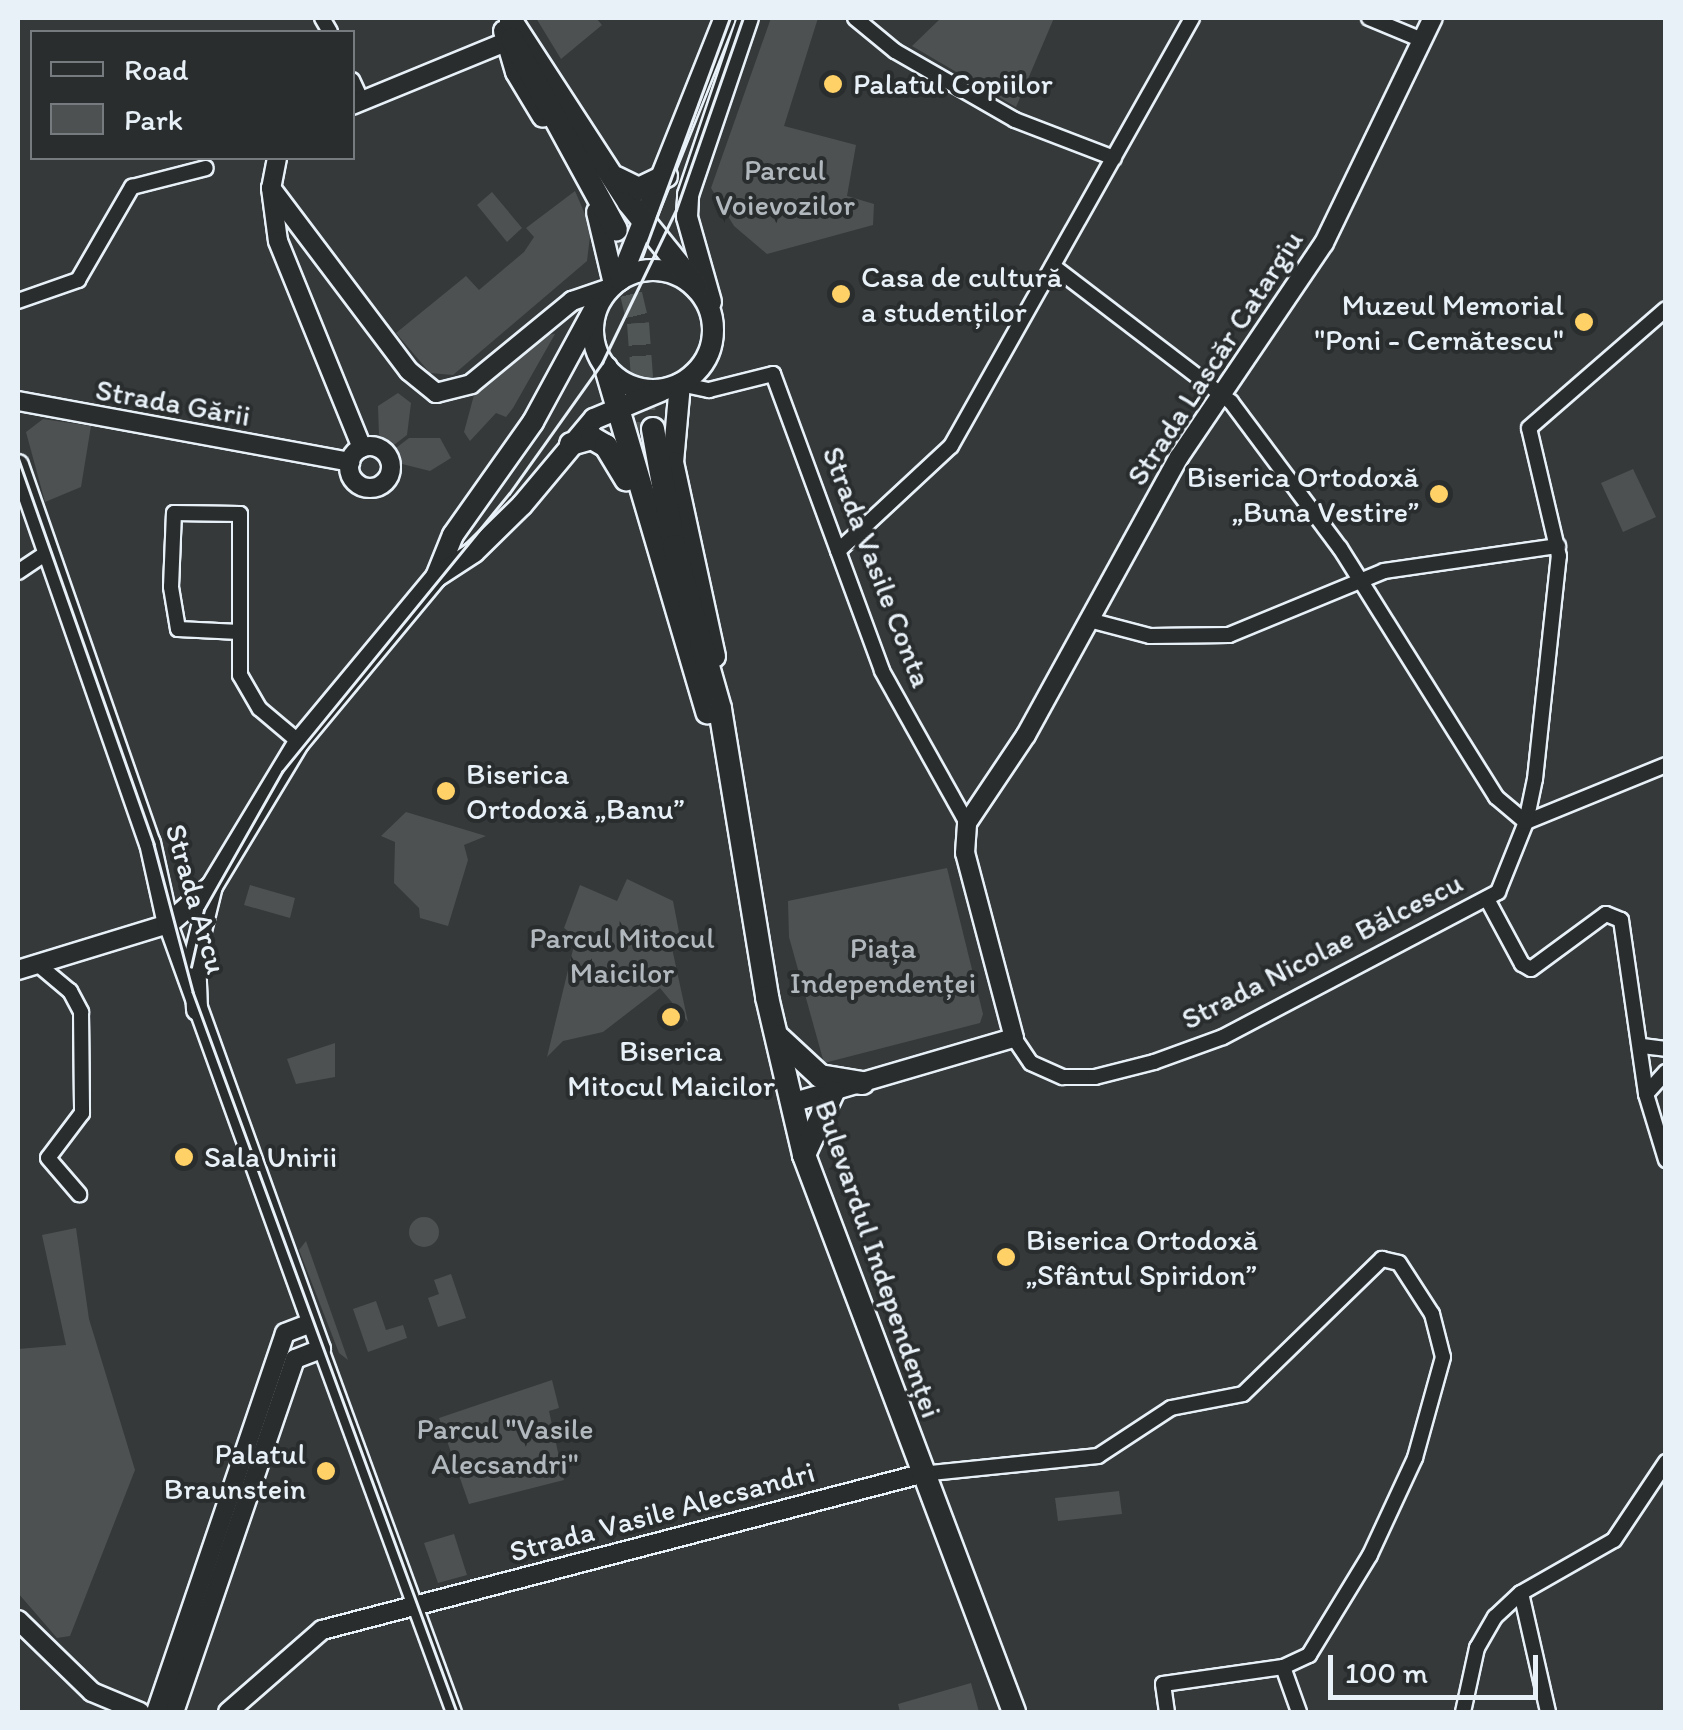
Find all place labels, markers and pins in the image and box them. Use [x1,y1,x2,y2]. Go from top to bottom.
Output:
place label: Palatul Copiilor [853,66,1053,102]
marker: Palatul Copiilor [822,73,844,95]
place label: Casa de cultură a studenților [861,259,1063,330]
marker: Casa de cultură a studenților [830,283,852,305]
place label: Muzeul Memorial "Poni - Cernătescu" [1314,287,1564,358]
marker: Muzeul Memorial "Poni - Cernătescu" [1573,311,1595,333]
place label: Biserica Ortodoxă „Buna Vestire” [1187,459,1419,530]
marker: Biserica Ortodoxă „Buna Vestire” [1428,483,1450,505]
place label: Biserica Ortodoxă „Banu” [466,756,685,826]
marker: Biserica Ortodoxă „Banu” [435,780,457,802]
marker: Biserica Mitocul Maicilor [660,1006,682,1028]
place label: Biserica Mitocul Maicilor [567,1033,775,1104]
place label: Sala Unirii [204,1139,338,1175]
marker: Sala Unirii [173,1146,195,1168]
place label: Biserica Ortodoxă „Sfântul Spiridon” [1026,1222,1258,1292]
marker: Biserica Ortodoxă „Sfântul Spiridon” [995,1246,1017,1268]
place label: Palatul Braunstein [164,1436,306,1506]
marker: Palatul Braunstein [315,1460,337,1482]

